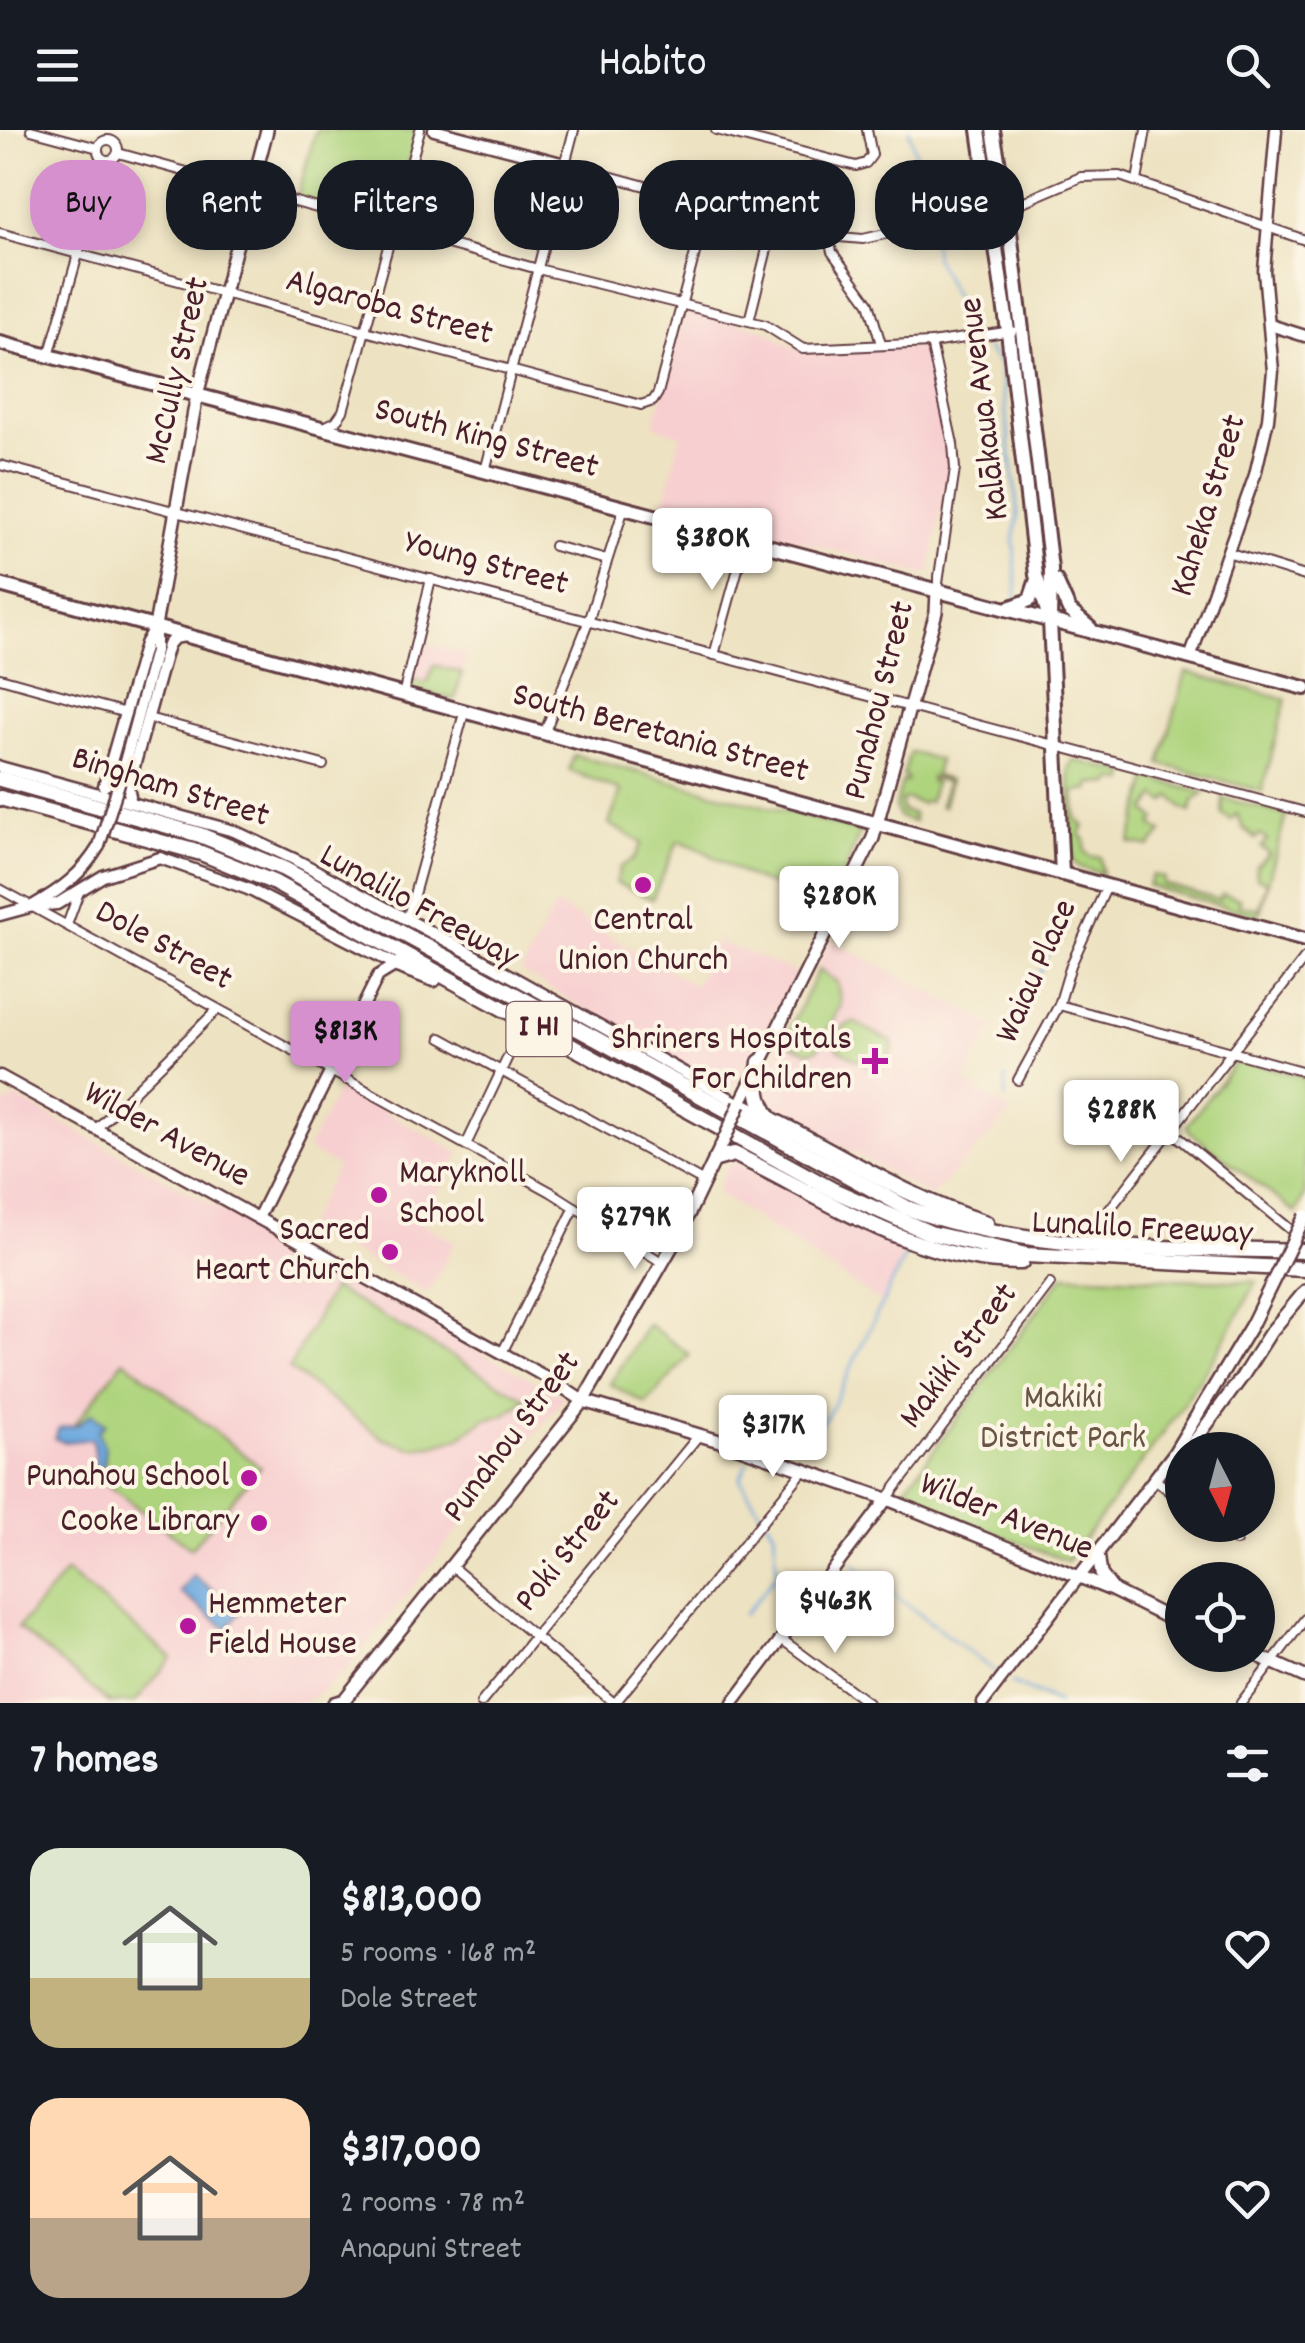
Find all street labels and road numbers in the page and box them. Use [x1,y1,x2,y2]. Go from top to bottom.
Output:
street label: Algaroba Street [280,257,498,361]
street label: McCully Street [133,272,225,470]
street label: Kalākaua Avenue [948,295,1024,523]
street label: South King Street [368,386,604,494]
street label: Kaheka Street [1159,409,1261,603]
street label: Young Street [398,519,574,611]
street label: Punahou Street [832,596,930,806]
street label: South Beretania Street [506,671,814,799]
street label: Bingham Street [65,735,275,843]
street label: Lunalilo Freeway [309,833,528,984]
street label: Dole Street [85,889,241,1005]
street label: Waiau Place [984,892,1092,1052]
road number: I H1 [506,1002,572,1056]
street label: Wilder Avenue [74,1070,258,1202]
street label: Lunalilo Freeway [1030,1199,1255,1261]
street label: Makiki Street [888,1273,1032,1441]
street label: Punahou Street [432,1342,594,1534]
street label: Wilder Avenue [912,1460,1100,1576]
street label: Poki Street [504,1480,634,1624]

